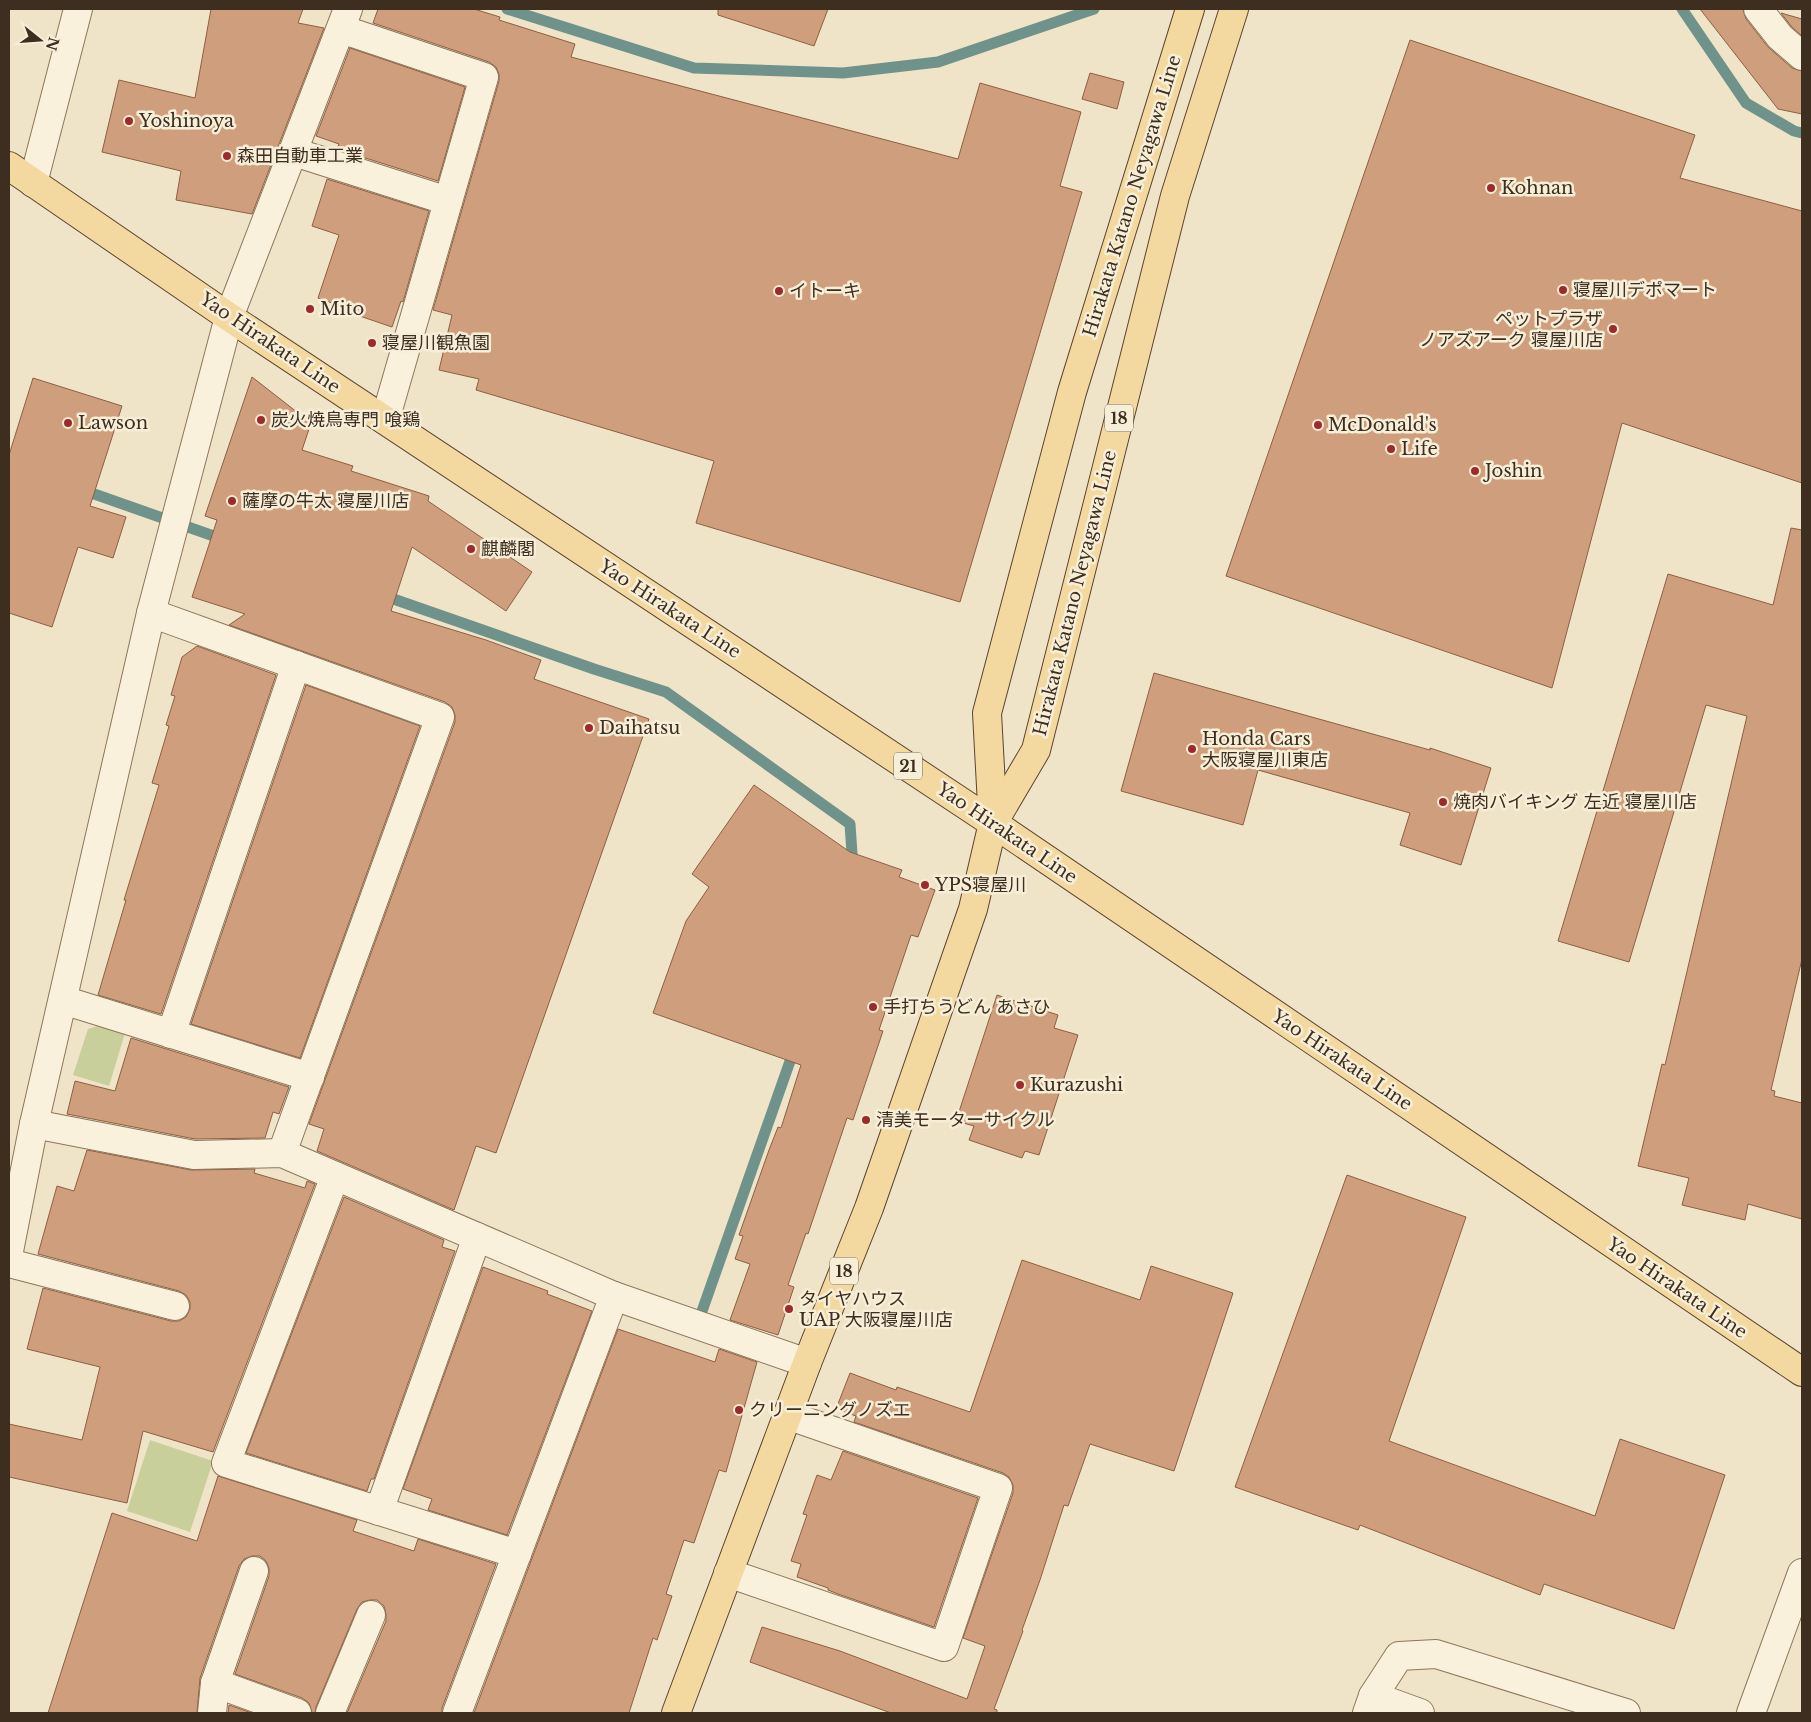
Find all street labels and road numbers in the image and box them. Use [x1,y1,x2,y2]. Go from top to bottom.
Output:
street label: Hirakata Katano Neyagawa Line [1079,52,1185,340]
street label: Yao Hirakata Line [195,287,344,398]
road number: 18 [1105,404,1133,432]
street label: Hirakata Katano Neyagawa Line [1029,448,1121,738]
street label: Yao Hirakata Line [594,554,745,663]
road number: 21 [894,752,922,779]
street label: Yao Hirakata Line [932,777,1081,888]
street label: Yao Hirakata Line [1267,1004,1416,1115]
street label: Yao Hirakata Line [1602,1232,1751,1343]
road number: 18 [830,1258,858,1284]

